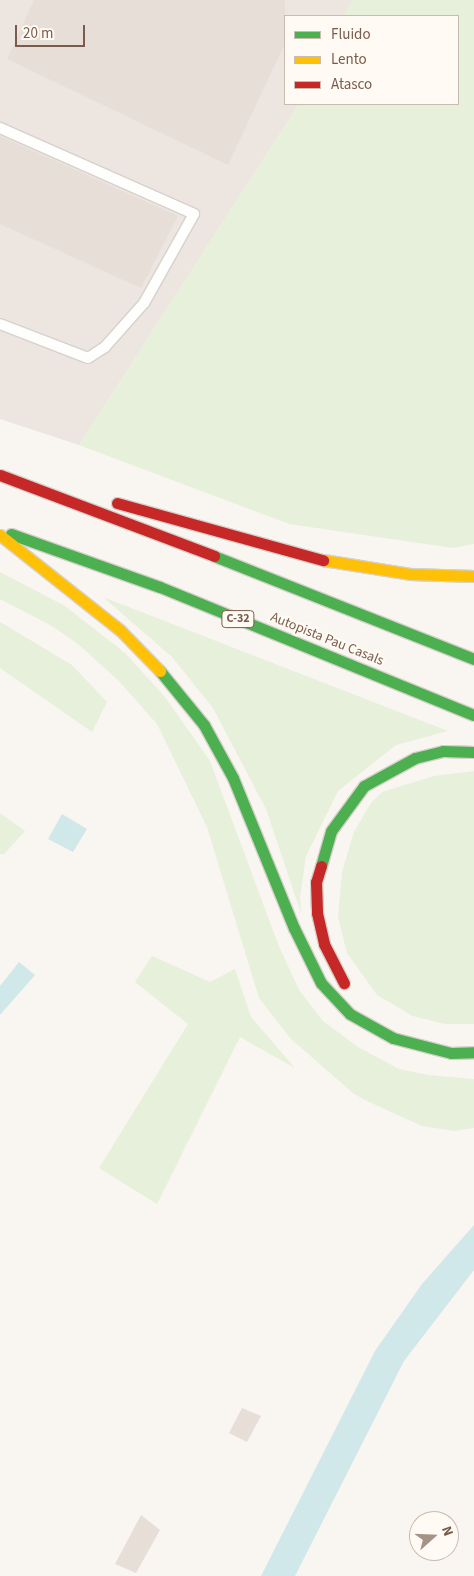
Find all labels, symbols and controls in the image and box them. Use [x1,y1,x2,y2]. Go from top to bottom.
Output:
scale bar [18,15,88,47]
legend [284,15,459,105]
text: 20 m [23,23,53,44]
text: Fluido [331,24,371,45]
text: Lento [331,49,367,70]
text: Atasco [331,74,372,95]
street label: Autopista Pau Casals [268,609,386,669]
road number: C-32 [220,610,256,628]
north arrow [409,1511,459,1561]
text: N [436,1523,458,1539]

